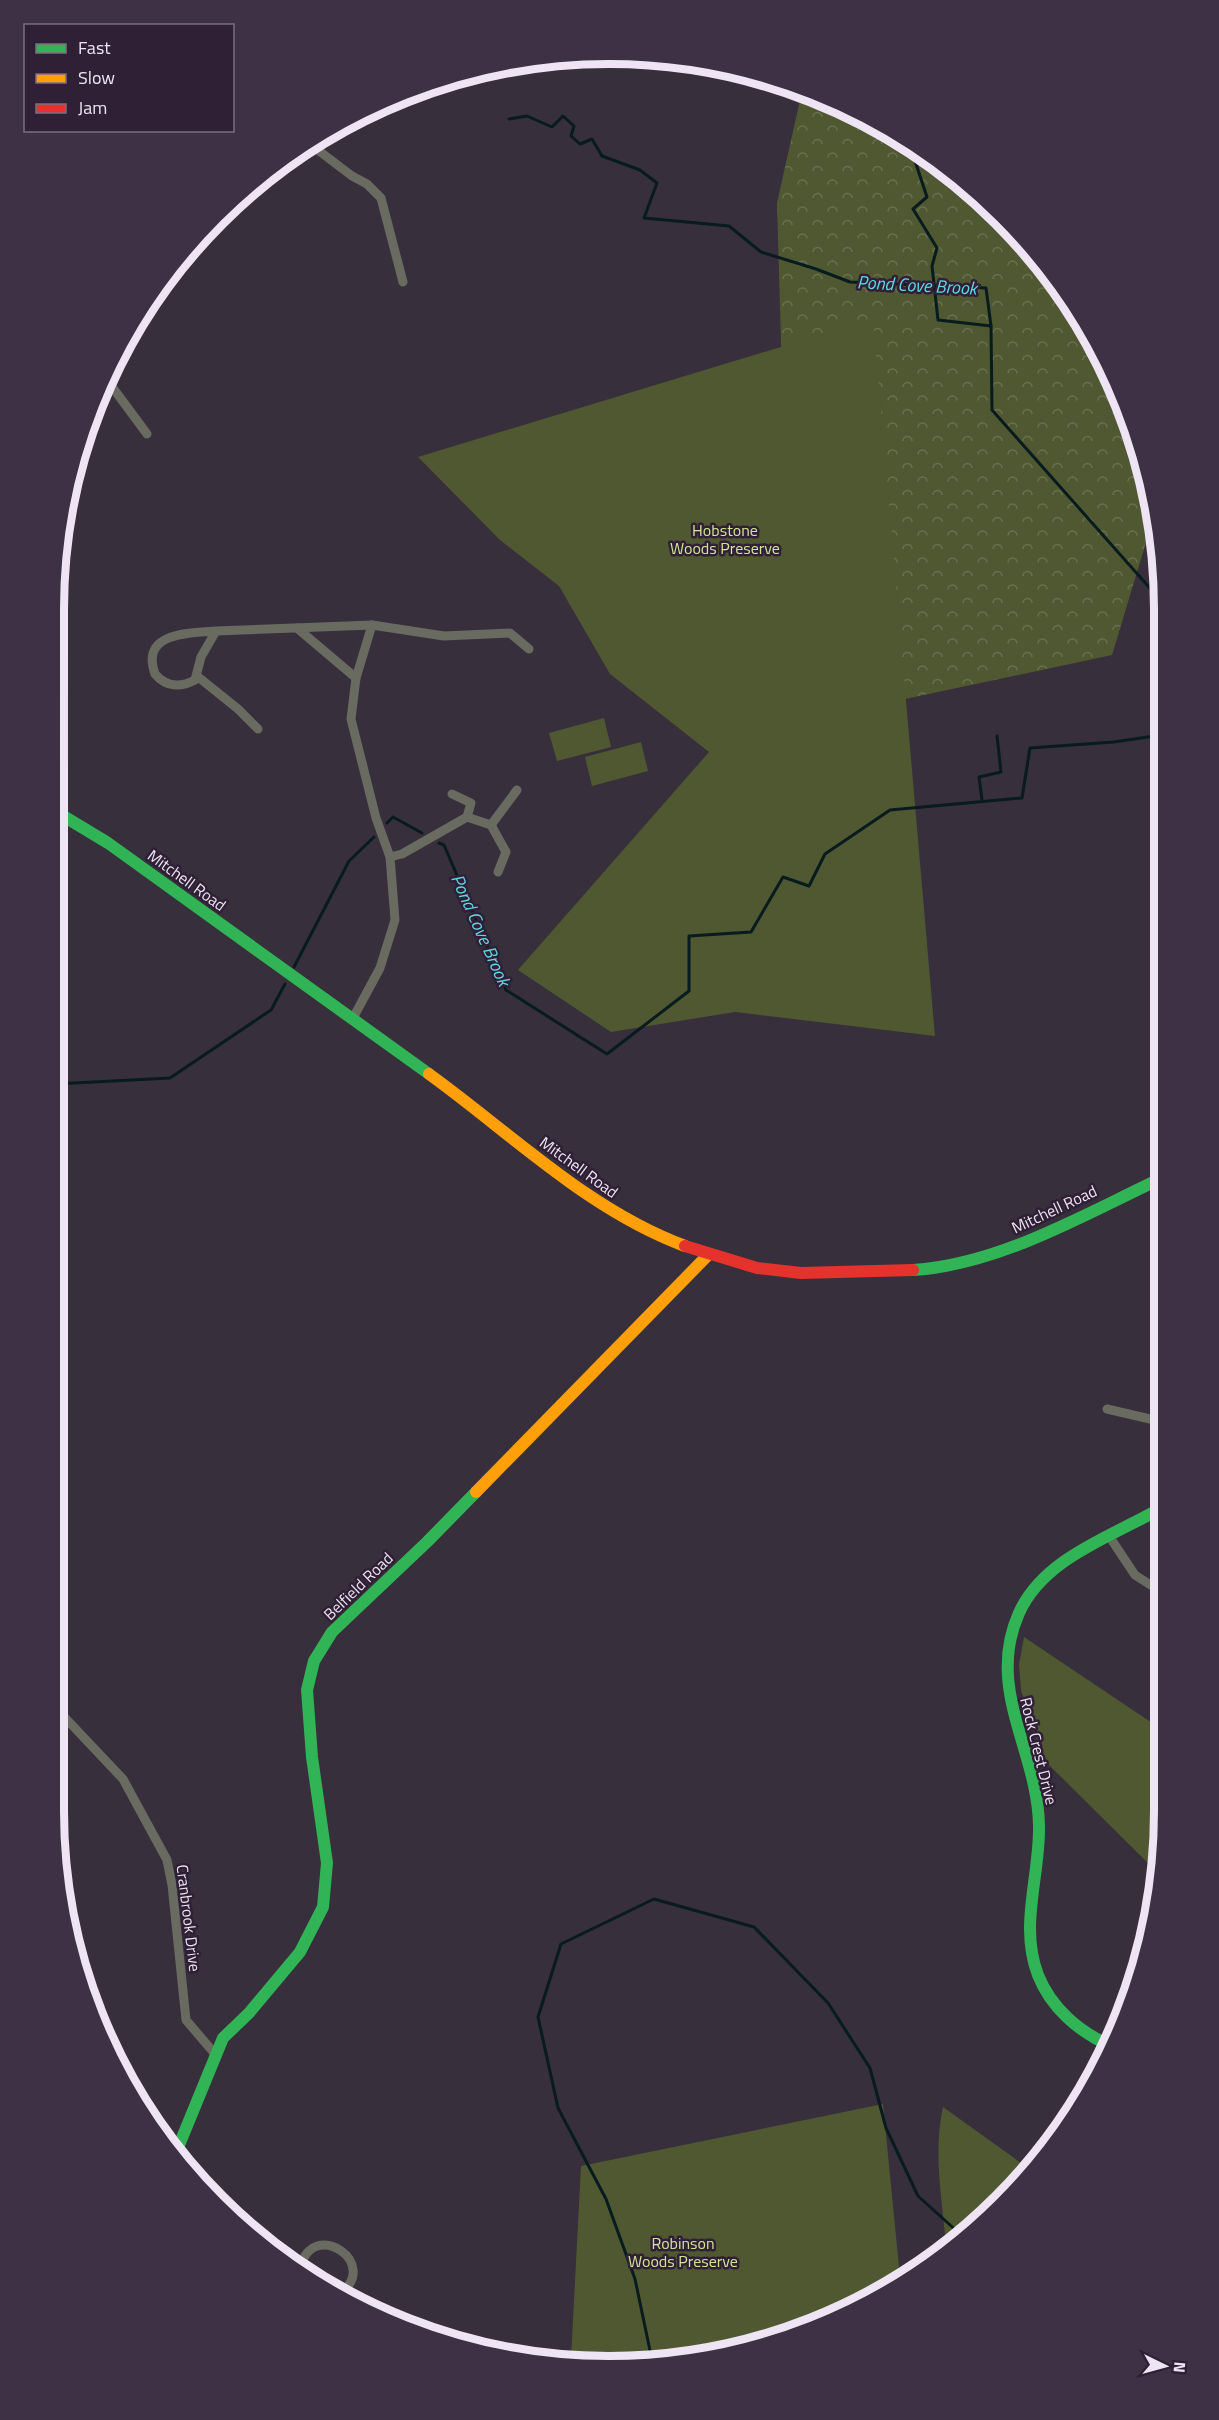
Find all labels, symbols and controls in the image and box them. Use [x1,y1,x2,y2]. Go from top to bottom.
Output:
legend [24,24,234,132]
text: Fast [78,34,111,61]
text: Slow [78,64,115,91]
text: Jam [78,94,107,121]
water label: Pond Cove Brook [856,268,980,302]
park label: Hobstone Woods Preserve [670,518,780,560]
street label: Mitchell Road [143,843,231,917]
water label: Pond Cove Brook [444,870,519,992]
street label: Mitchell Road [535,1130,623,1204]
street label: Mitchell Road [1007,1179,1101,1239]
street label: Belfield Road [318,1547,398,1625]
street label: Rock Crest Drive [1014,1695,1064,1807]
street label: Cranbrook Drive [171,1863,207,1973]
park label: Robinson Woods Preserve [628,2231,738,2273]
north arrow [1135,2336,1195,2396]
text: N [1168,2361,1192,2374]

